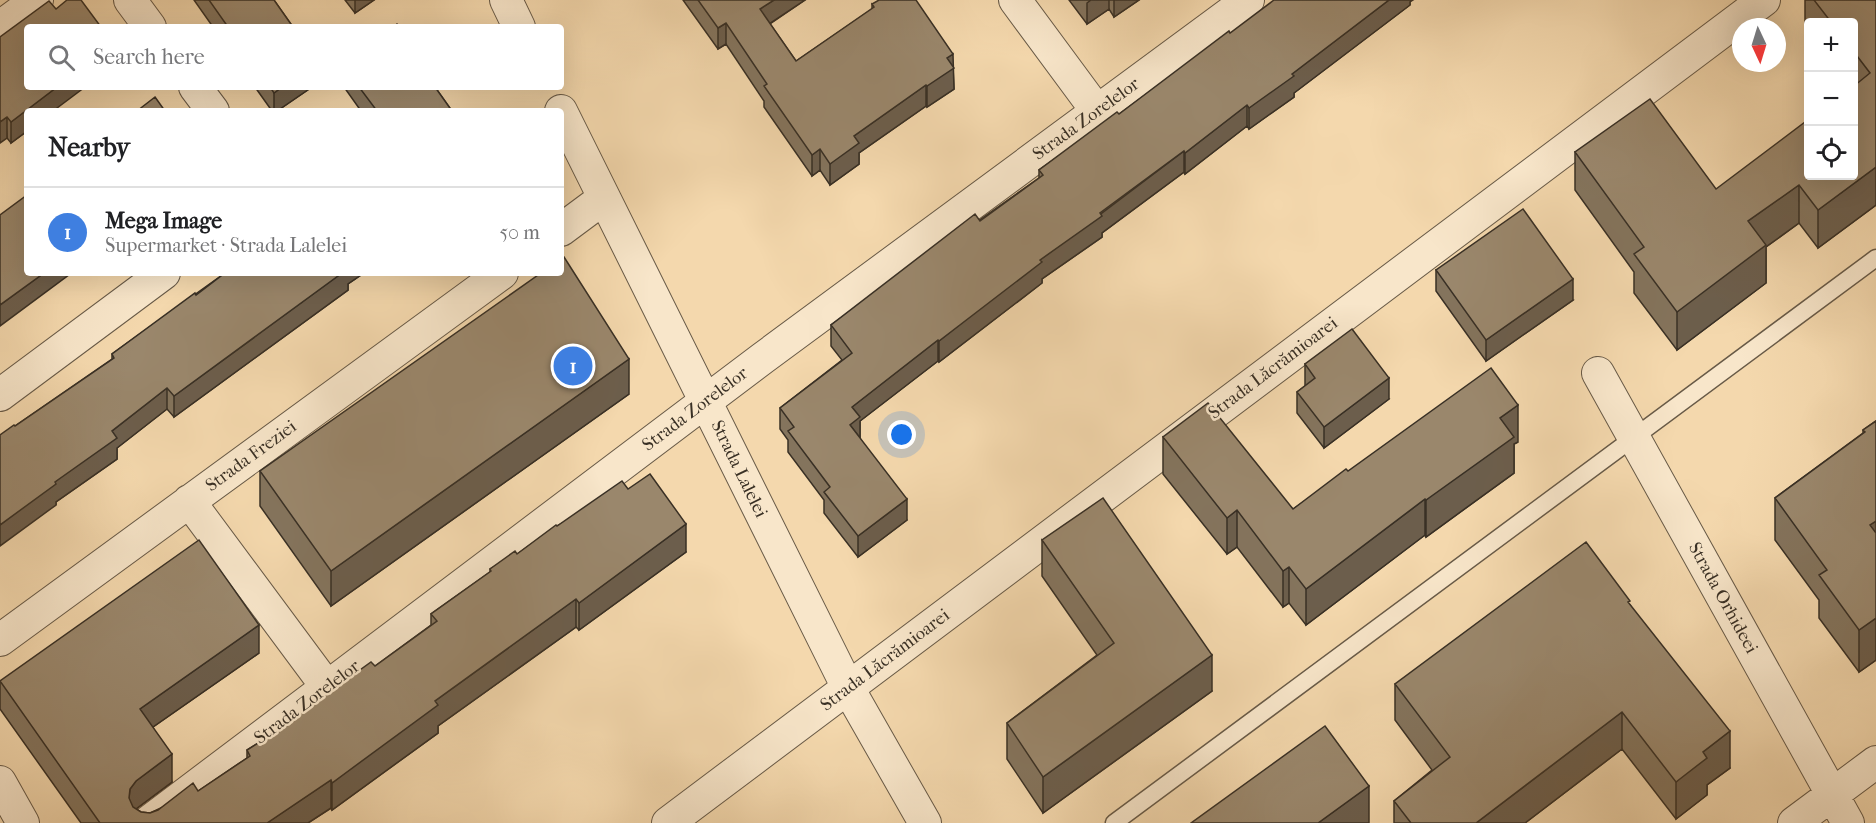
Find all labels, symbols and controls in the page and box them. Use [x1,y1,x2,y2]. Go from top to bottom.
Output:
north arrow [1732,18,1786,72]
map controls [1804,18,1858,180]
button: + [1804,18,1858,72]
search box [24,24,564,90]
icon: search [45,41,78,74]
text: Search here [93,44,205,70]
button: − [1804,72,1858,126]
street label: Strada Zorelelor [1029,73,1144,165]
button: locate [1804,126,1858,180]
text: Nearby [48,132,130,163]
text: Mega Image [105,208,222,234]
text: 1 [64,221,71,244]
text: 50 m [499,221,540,244]
text: Supermarket · Strada Lalelei [105,234,347,257]
street label: Strada Lăcrămioarei [1204,312,1342,423]
pin: 1 [554,344,592,388]
street label: Strada Zorelelor [638,362,752,455]
street label: Strada Freziei [201,416,301,496]
street label: Strada Lalelei [706,417,772,522]
your location [887,420,916,449]
street label: Strada Orhideei [1684,539,1762,658]
street label: Strada Lăcrămioarei [816,604,954,715]
street label: Strada Zorelelor [250,655,364,748]

